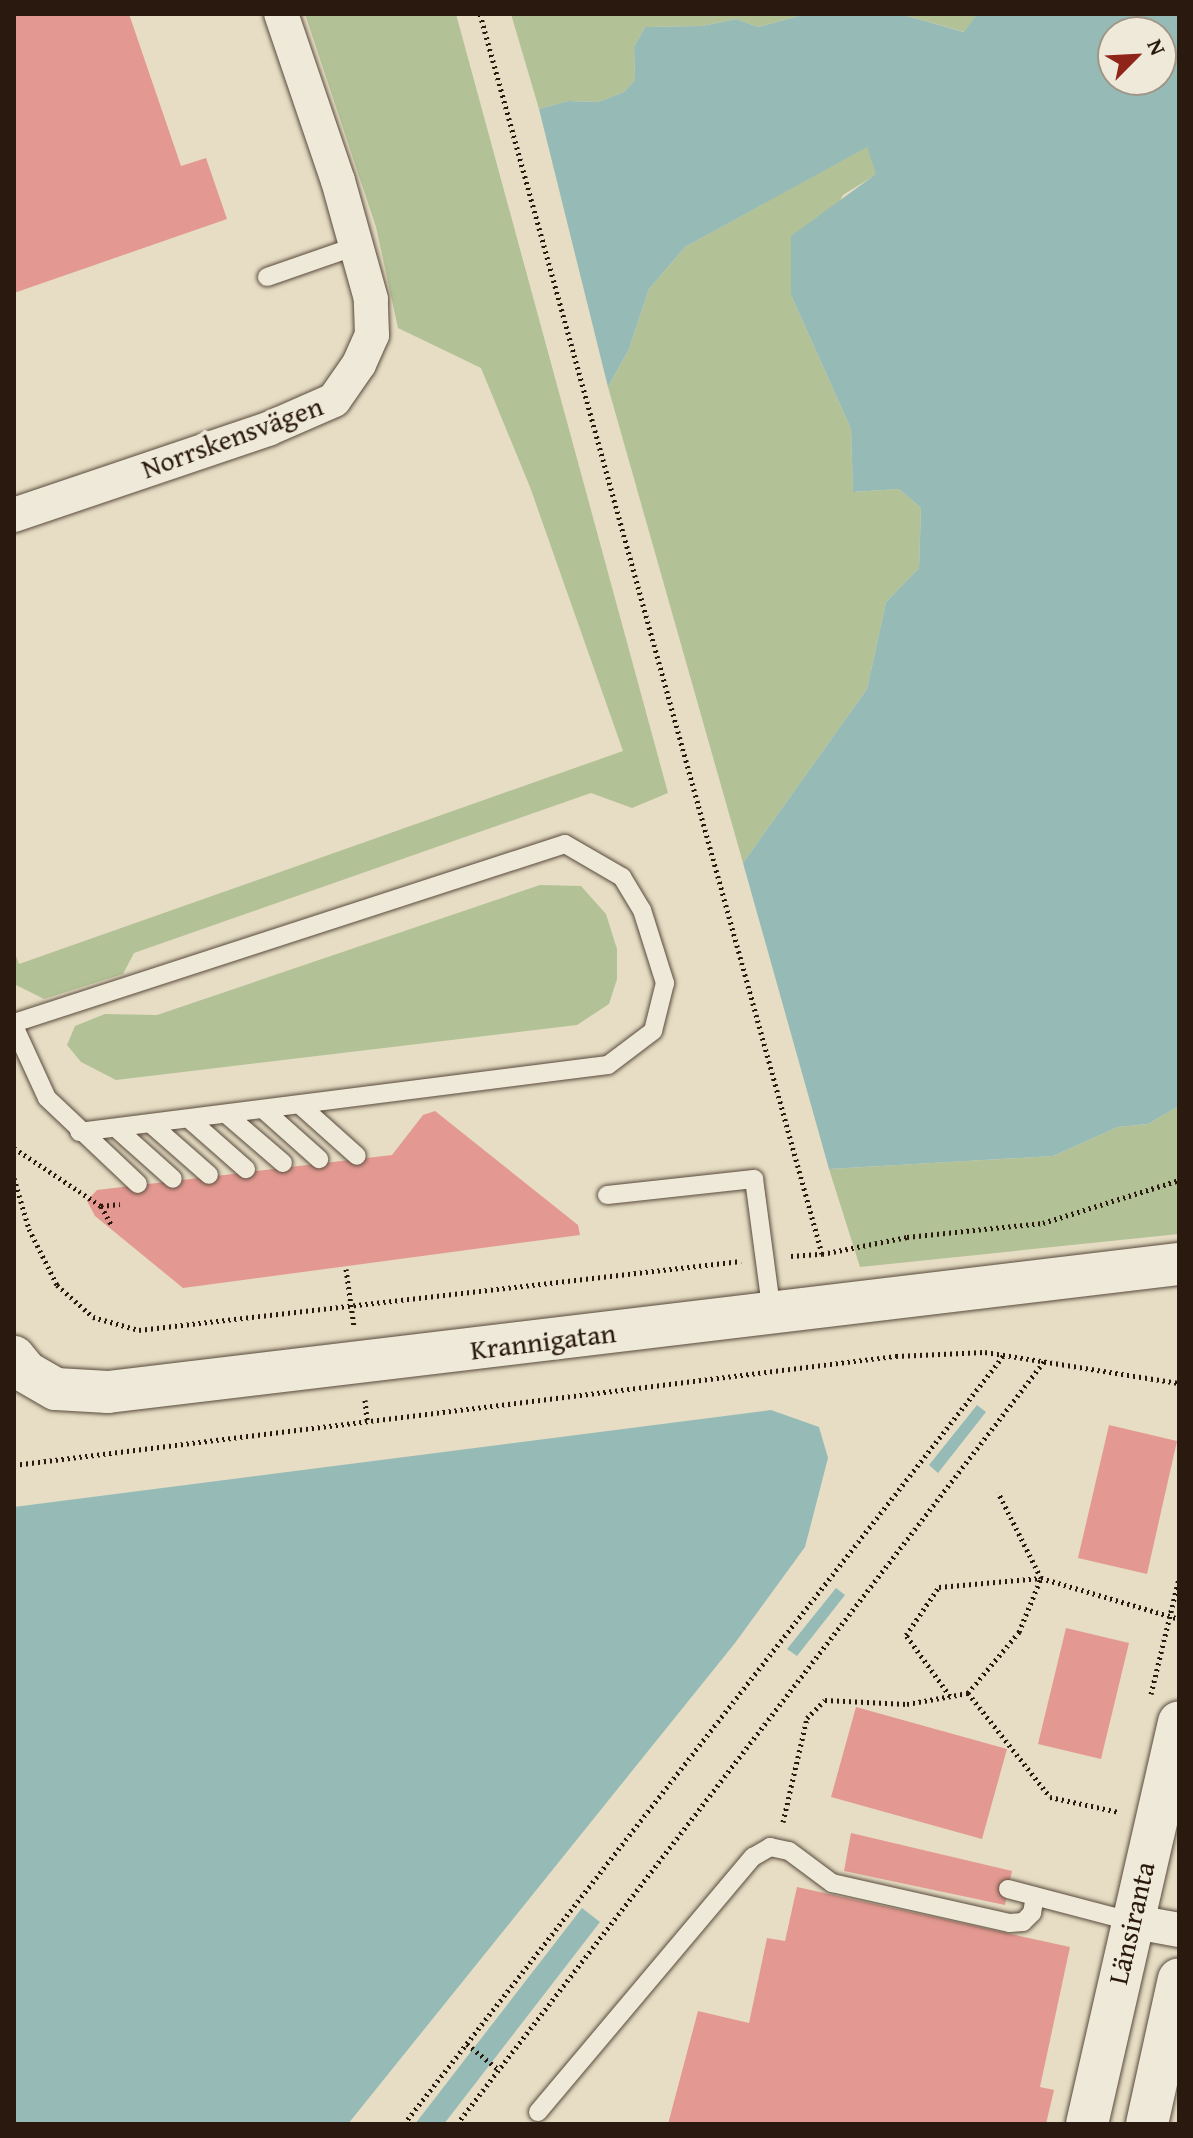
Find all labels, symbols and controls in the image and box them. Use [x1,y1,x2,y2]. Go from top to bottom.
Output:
north arrow [1097,16,1177,96]
text: N [1139,34,1175,60]
street label: Norrskensvägen [137,389,327,485]
street label: Krannigatan [468,1315,618,1367]
street label: Länsiranta [1101,1858,1161,1988]

